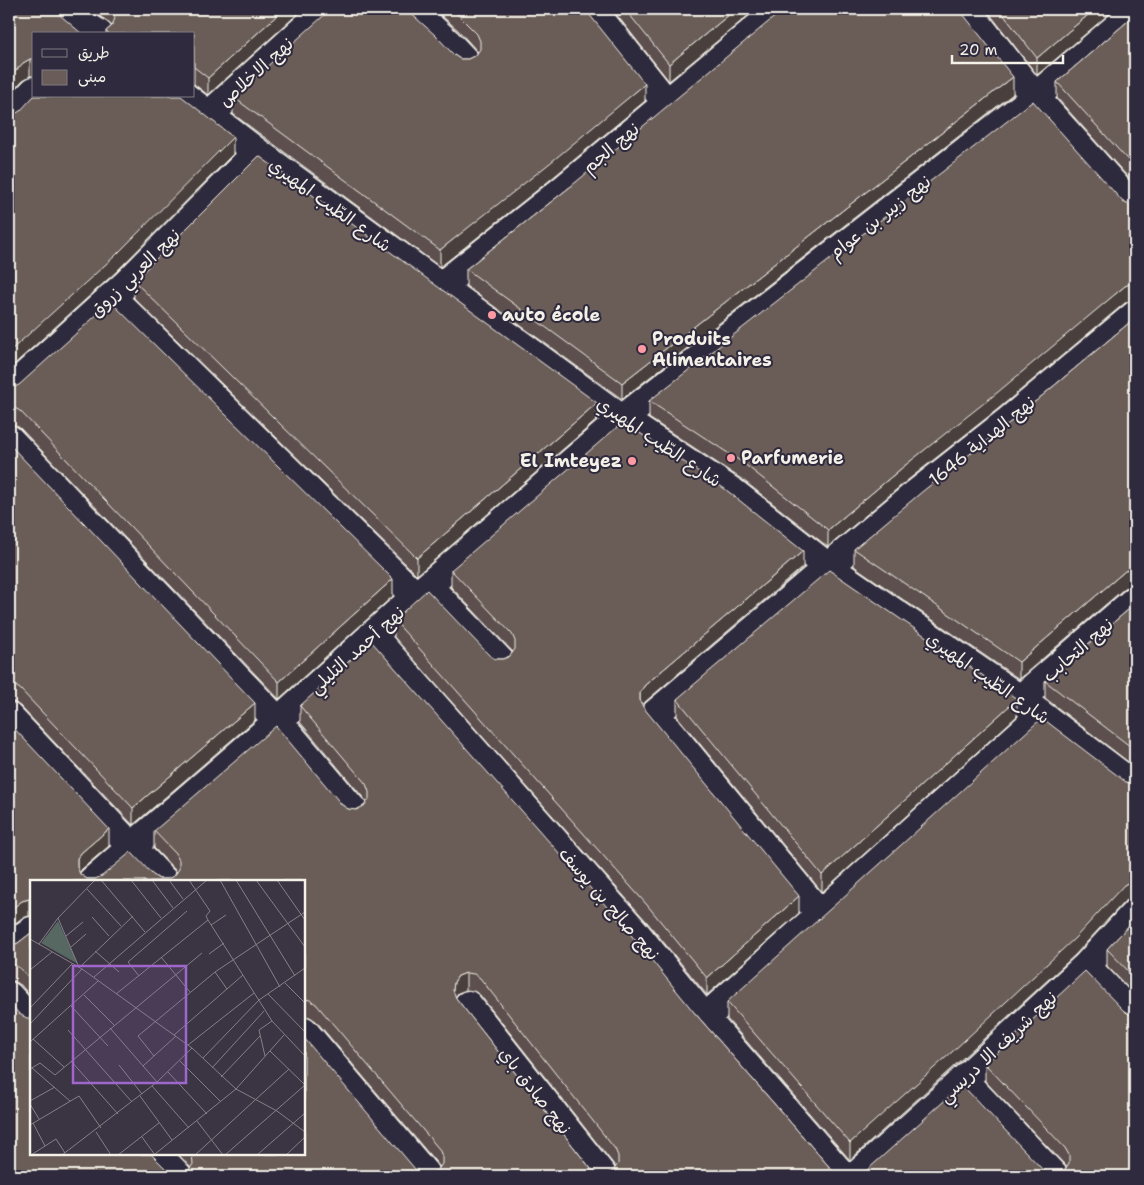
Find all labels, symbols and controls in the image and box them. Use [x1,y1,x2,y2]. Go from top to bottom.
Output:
legend [32,32,195,98]
street label: نهج الاخلاص [213,32,299,112]
scale bar [952,32,1063,64]
text: 20 m [959,40,998,60]
text: طريق [78,43,110,63]
text: مبنى [78,67,106,87]
street label: نهج الجم [577,117,646,181]
street label: شارع الطّيب المهيري [263,152,396,258]
street label: نهج زبير بن عوام [824,170,937,266]
street label: نهج العربي زروق [84,223,189,325]
place label: auto école [502,303,600,327]
marker: auto école [486,309,498,321]
place label: Produits Alimentaires [652,327,772,372]
marker: Produits Alimentaires [636,343,648,355]
street label: نهج الهداية 1646 [924,390,1040,492]
street label: شارع الطّيب المهيري [591,391,726,494]
place label: Parfumerie [741,446,844,470]
place label: El Imteyez [520,449,622,473]
marker: Parfumerie [725,452,737,464]
marker: El Imteyez [626,455,638,467]
street label: نهج أحمد التليلي [304,601,413,702]
street label: نهج التحابب [1037,613,1119,687]
street label: شارع الطّيب المهيري [921,626,1055,730]
street label: نهج صالح بن يوسف [553,842,665,966]
inset map [30,880,305,1155]
street label: نهج شريف الا دريسي [934,986,1065,1111]
street label: نهج صادق باي [493,1042,577,1140]

